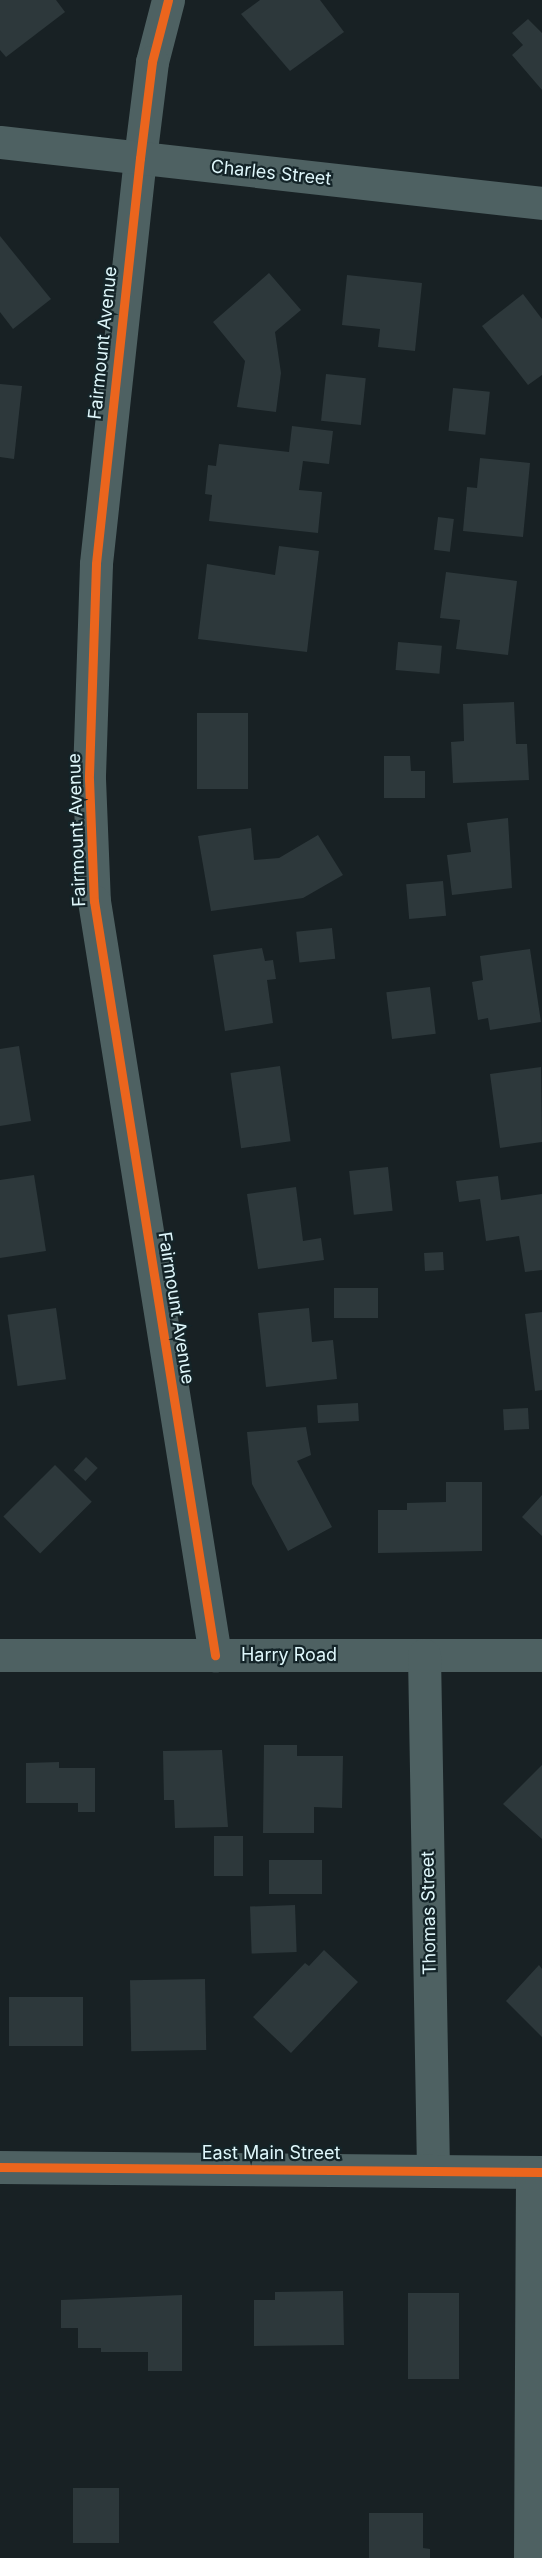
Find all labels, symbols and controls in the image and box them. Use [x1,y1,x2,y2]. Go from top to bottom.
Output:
street label: Charles Street [210,156,332,190]
street label: Fairmount Avenue [84,265,122,421]
street label: Fairmount Avenue [64,753,90,907]
street label: Fairmount Avenue [153,1230,199,1386]
street label: Harry Road [241,1644,337,1666]
street label: Thomas Street [417,1851,441,1975]
street label: East Main Street [202,2142,340,2164]

